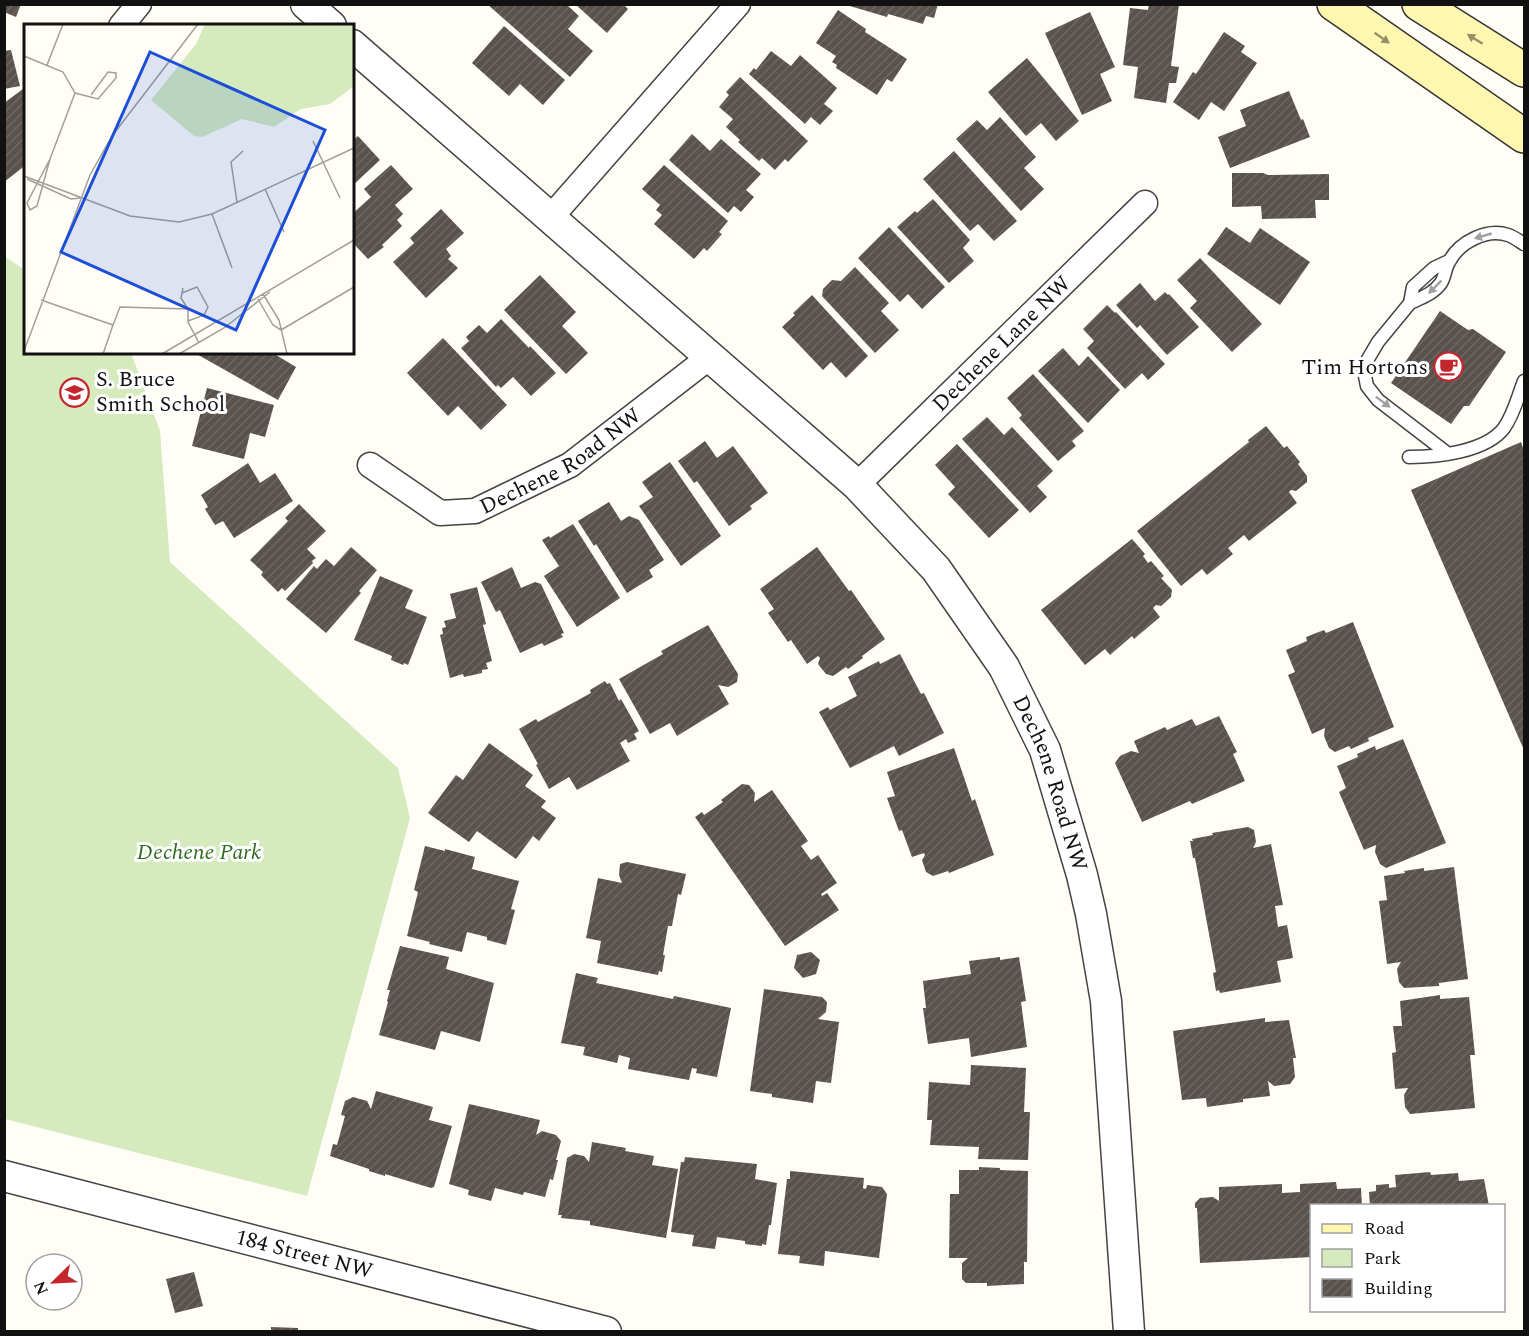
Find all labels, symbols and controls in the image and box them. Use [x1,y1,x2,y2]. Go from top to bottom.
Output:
inset map [24,24,354,354]
one-way arrow [1373,32,1389,44]
one-way arrow [1467,34,1483,45]
one-way arrow [1474,232,1492,242]
street label: Dechene Lane NW [924,267,1079,420]
one-way arrow [1428,280,1442,295]
place label: Tim Hortons [1301,351,1428,384]
cafe icon: Tim Hortons [1433,351,1465,383]
place label: S. Bruce Smith School [96,363,225,421]
school or university icon: S. Bruce Smith School [59,376,91,408]
one-way arrow [1375,396,1391,408]
street label: Dechene Road NW [474,399,648,523]
street label: Dechene Road NW [1004,689,1097,875]
park label: Dechene Park [137,836,261,869]
legend [1310,1204,1505,1312]
text: Road [1364,1215,1405,1242]
street label: 184 Street NW [232,1220,377,1287]
text: Park [1364,1245,1401,1272]
north arrow [24,1252,84,1312]
text: Building [1364,1275,1433,1302]
text: N [28,1277,55,1299]

